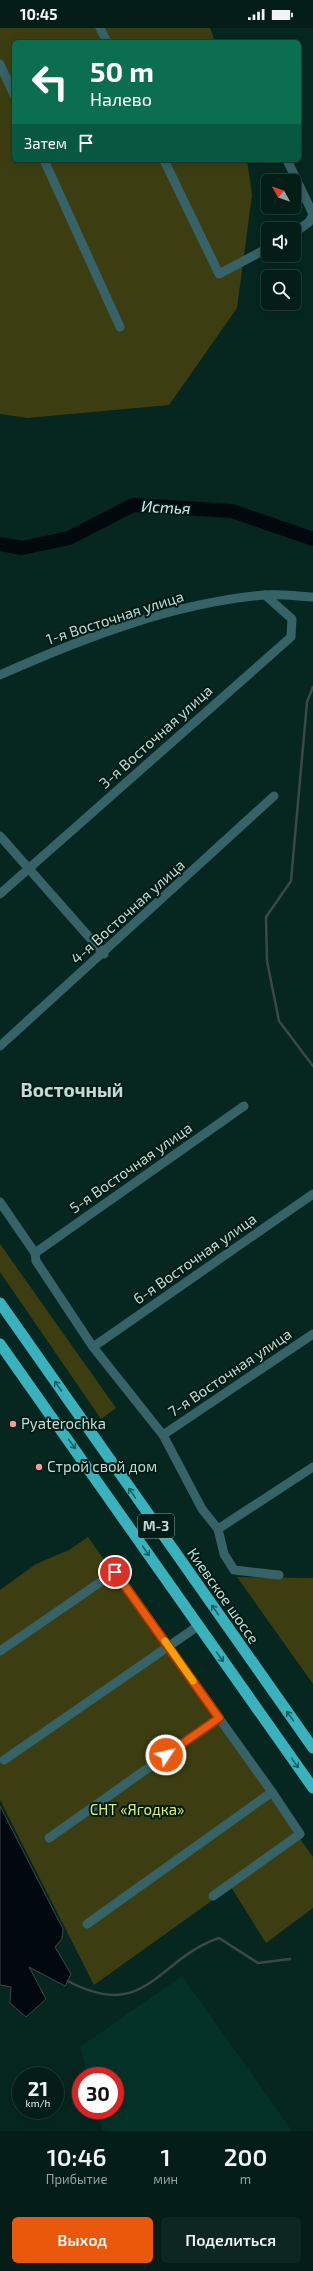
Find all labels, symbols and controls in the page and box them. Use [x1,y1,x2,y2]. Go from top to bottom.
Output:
text: 10:45 [20,5,58,23]
text: 50 m [90,54,154,88]
icon: left [24,56,76,108]
text: Налево [90,88,152,110]
icon: arrive [75,132,97,154]
text: Затем [24,134,67,152]
north arrow [261,174,301,214]
map controls [261,174,301,310]
button: sound [261,222,301,262]
button: search [261,270,301,310]
water label: Истья [141,496,191,517]
street label: 1-я Восточная улица [44,586,186,649]
street label: 3-я Восточная улица [95,681,216,793]
street label: 4-я Восточная улица [67,855,189,968]
district label: Восточный [21,1078,123,1101]
street label: 5-я Восточная улица [66,1118,196,1217]
street label: 6-я Восточная улица [129,1209,260,1308]
street label: 7-я Восточная улица [164,1324,295,1421]
one-way arrow [54,1381,62,1392]
place label: Pyaterochka [21,1414,106,1432]
marker: Pyaterochka [8,1419,18,1429]
one-way arrow [67,1438,76,1449]
place label: Строй свой дом [47,1457,157,1475]
marker: Строй свой дом [34,1462,44,1472]
one-way arrow [128,1488,136,1499]
road number: М-3 [138,1514,174,1538]
street label: Киевское шоссе [184,1544,264,1647]
one-way arrow [142,1545,150,1556]
pin [98,1555,132,1589]
icon: arrive [104,1561,126,1583]
one-way arrow [211,1605,219,1616]
one-way arrow [216,1652,224,1663]
one-way arrow [286,1711,294,1722]
position arrow [145,1734,187,1776]
one-way arrow [291,1758,299,1769]
park label: СНТ «Ягодка» [90,1800,184,1818]
speed limit sign: 30 [72,2067,124,2119]
text: 21 [28,2076,48,2100]
text: km/h [26,2097,50,2109]
text: 10:46 [47,2142,107,2171]
text: 1 [161,2142,171,2171]
text: 200 [224,2142,267,2171]
text: Прибытие [46,2171,107,2187]
text: мин [153,2171,178,2187]
text: m [240,2171,251,2187]
button: Выход [12,2217,153,2263]
button: Поделиться [161,2217,301,2263]

